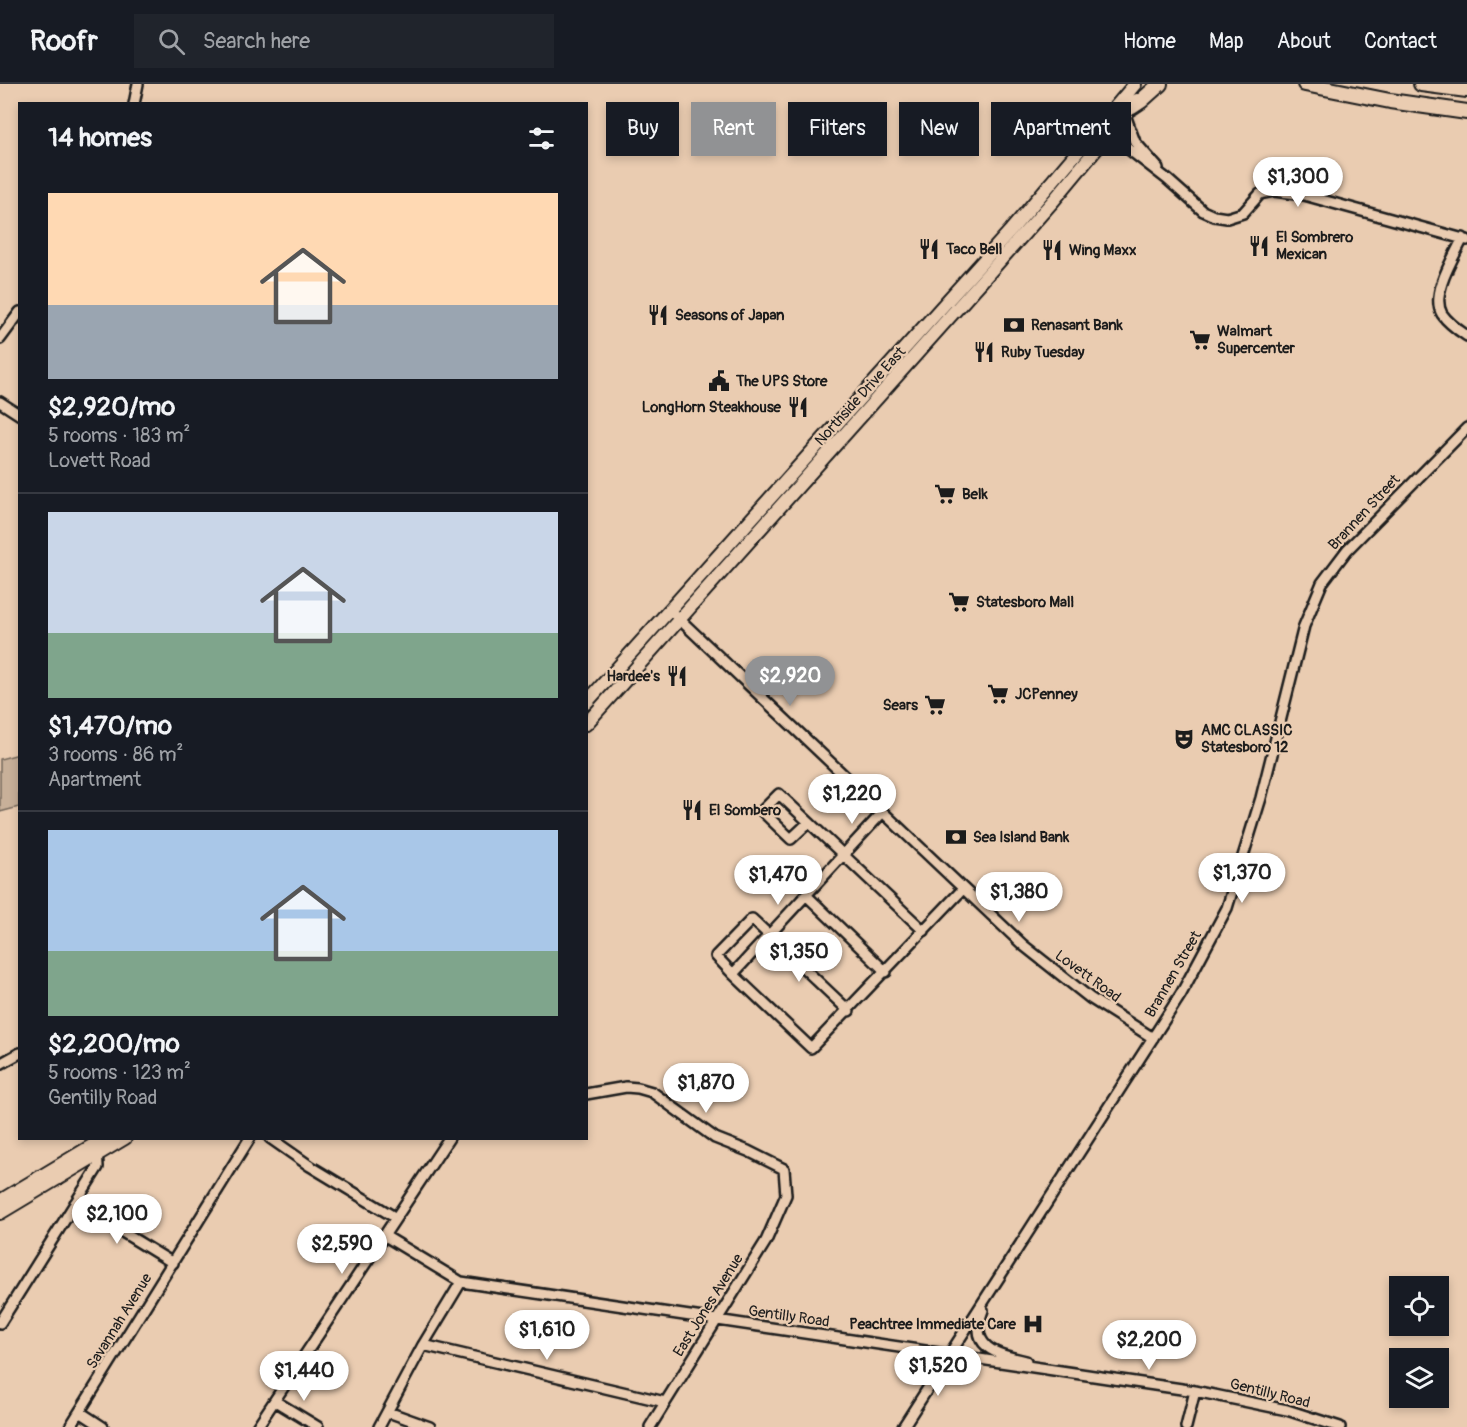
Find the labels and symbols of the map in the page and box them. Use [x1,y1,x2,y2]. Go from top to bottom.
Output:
pin: $1,300 [1249,157,1347,208]
place label: El Sombrero Mexican [1276,228,1353,264]
restaurant icon: El Sombrero Mexican [1247,234,1271,258]
restaurant icon: Taco Bell [917,237,941,261]
restaurant icon: Wing Maxx [1040,238,1064,262]
place label: Taco Bell [945,240,1002,259]
place label: Wing Maxx [1069,241,1137,260]
restaurant icon: Seasons of Japan [646,303,670,327]
place label: Seasons of Japan [675,306,785,325]
bank icon: Renasant Bank [1002,313,1026,337]
place label: Renasant Bank [1031,316,1124,335]
place label: Walmart Supercenter [1217,322,1296,358]
supermarket icon: Walmart Supercenter [1188,328,1212,352]
restaurant icon: Ruby Tuesday [972,340,996,364]
street label: Northside Drive East [811,342,911,450]
place label: Ruby Tuesday [1001,343,1085,362]
public building icon: The UPS Store [707,369,731,393]
place label: The UPS Store [735,372,828,391]
restaurant icon: LongHorn Steakhouse [786,395,810,419]
place label: LongHorn Steakhouse [642,398,782,417]
street label: Brannen Street [1324,470,1405,554]
supermarket icon: Belk [933,482,957,506]
place label: Belk [962,485,988,504]
supermarket icon: Statesboro Mall [947,590,971,614]
place label: Statesboro Mall [976,593,1074,612]
pin: $2,920 [741,656,839,707]
restaurant icon: Hardee's [665,664,689,688]
place label: Hardee's [607,667,660,686]
supermarket icon: JCPenney [986,682,1010,706]
place label: JCPenney [1015,685,1078,704]
supermarket icon: Sears [923,693,947,717]
place label: Sears [883,696,918,715]
place label: AMC CLASSIC Statesboro 12 [1201,721,1292,757]
theatre icon: AMC CLASSIC Statesboro 12 [1172,727,1196,751]
pin: $1,220 [803,774,901,825]
restaurant icon: El Sombero [680,798,704,822]
place label: El Sombero [709,801,781,820]
bank icon: Sea Island Bank [944,825,968,849]
place label: Sea Island Bank [973,828,1070,847]
pin: $1,370 [1193,853,1291,904]
pin: $1,470 [729,855,827,906]
pin: $1,380 [970,872,1068,923]
street label: Brannen Street [1141,927,1206,1021]
pin: $1,350 [750,932,848,983]
street label: Lovett Road [1051,946,1124,1007]
pin: $1,870 [657,1063,755,1114]
pin: $2,100 [68,1194,166,1245]
pin: $2,590 [293,1224,391,1275]
street label: East Jones Avenue [669,1250,748,1360]
street label: Savannah Avenue [82,1269,157,1373]
street label: Gentilly Road [747,1301,831,1332]
pin: $1,610 [498,1310,596,1361]
hospital icon: Peachtree Immediate Care [1021,1312,1045,1336]
place label: Peachtree Immediate Care [849,1315,1017,1334]
pin: $2,200 [1100,1320,1198,1371]
pin: $1,520 [889,1346,987,1397]
pin: $1,440 [255,1351,353,1402]
street label: Gentilly Road [1228,1374,1312,1413]

